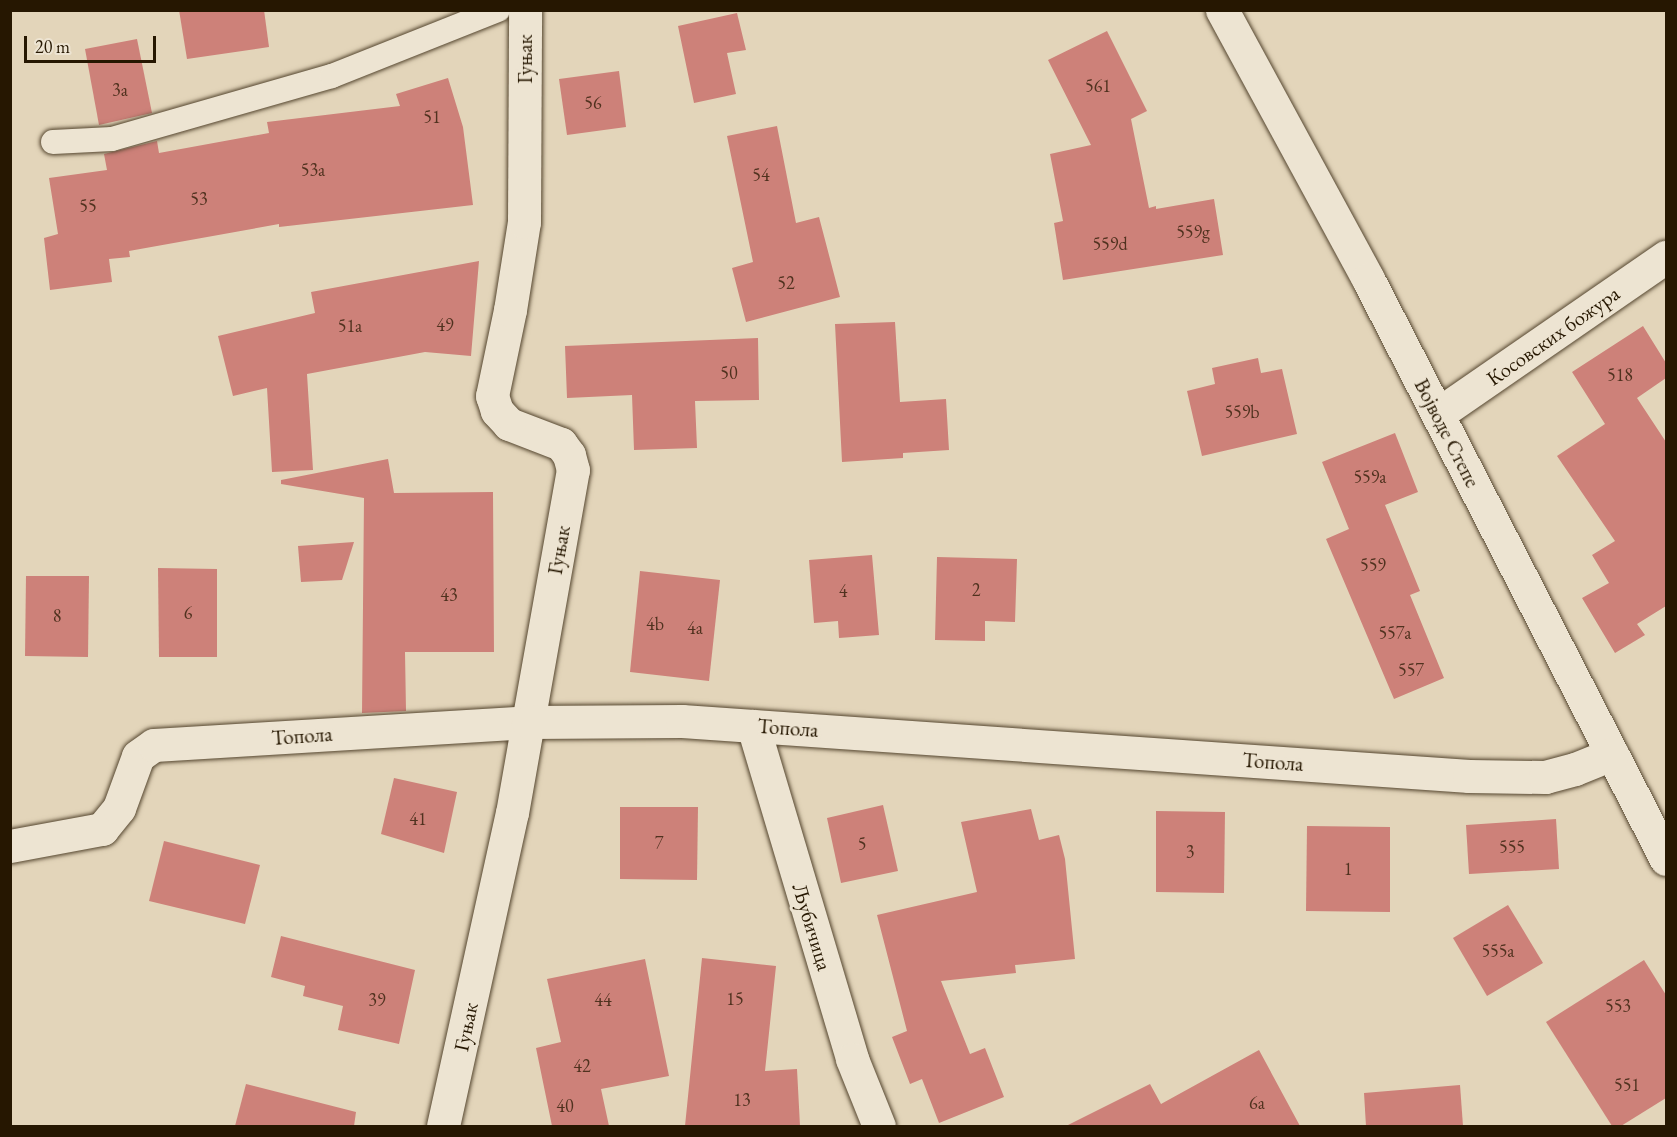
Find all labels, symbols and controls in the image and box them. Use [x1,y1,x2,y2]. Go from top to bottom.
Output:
scale bar [27,24,159,62]
street label: Гуњак [512,34,538,84]
text: 20 m [35,35,70,58]
house number: 561 [1085,75,1111,97]
house number: 3a [112,79,128,101]
house number: 56 [584,92,602,114]
house number: 51 [423,106,441,128]
house number: 53a [301,159,325,181]
house number: 54 [752,164,770,186]
house number: 53 [190,188,208,210]
house number: 55 [79,195,97,217]
house number: 559g [1176,221,1210,243]
house number: 559d [1092,233,1128,255]
house number: 52 [777,272,795,294]
street label: Косовских божура [1482,281,1624,391]
house number: 49 [436,314,454,336]
house number: 51a [338,315,362,337]
house number: 50 [720,362,738,384]
house number: 518 [1607,364,1633,386]
street label: Војводе Степе [1409,374,1485,492]
house number: 559b [1224,401,1260,423]
house number: 559a [1353,466,1387,488]
street label: Гуњак [542,524,576,576]
house number: 559 [1360,554,1386,576]
house number: 2 [972,579,980,601]
house number: 4 [839,580,847,602]
house number: 43 [440,584,458,606]
house number: 6 [184,602,192,624]
house number: 8 [53,605,61,627]
house number: 4b [646,613,664,635]
house number: 4a [687,617,703,639]
house number: 557a [1378,622,1412,644]
house number: 557 [1398,659,1424,681]
street label: Топола [757,713,819,743]
street label: Топола [271,721,333,751]
street label: Топола [1242,747,1304,777]
house number: 41 [409,808,427,830]
house number: 7 [655,832,663,854]
house number: 5 [858,833,866,855]
house number: 555 [1499,836,1525,858]
house number: 3 [1186,841,1194,863]
house number: 1 [1344,858,1352,880]
street label: Љубичица [787,880,837,974]
house number: 555a [1481,940,1515,962]
house number: 15 [726,988,744,1010]
house number: 39 [368,989,386,1011]
house number: 44 [594,989,612,1011]
house number: 553 [1605,995,1631,1017]
street label: Гуњак [449,1000,483,1054]
house number: 42 [573,1055,591,1077]
house number: 551 [1614,1074,1640,1096]
house number: 13 [733,1089,751,1111]
house number: 6a [1249,1092,1265,1114]
house number: 40 [556,1095,574,1117]

